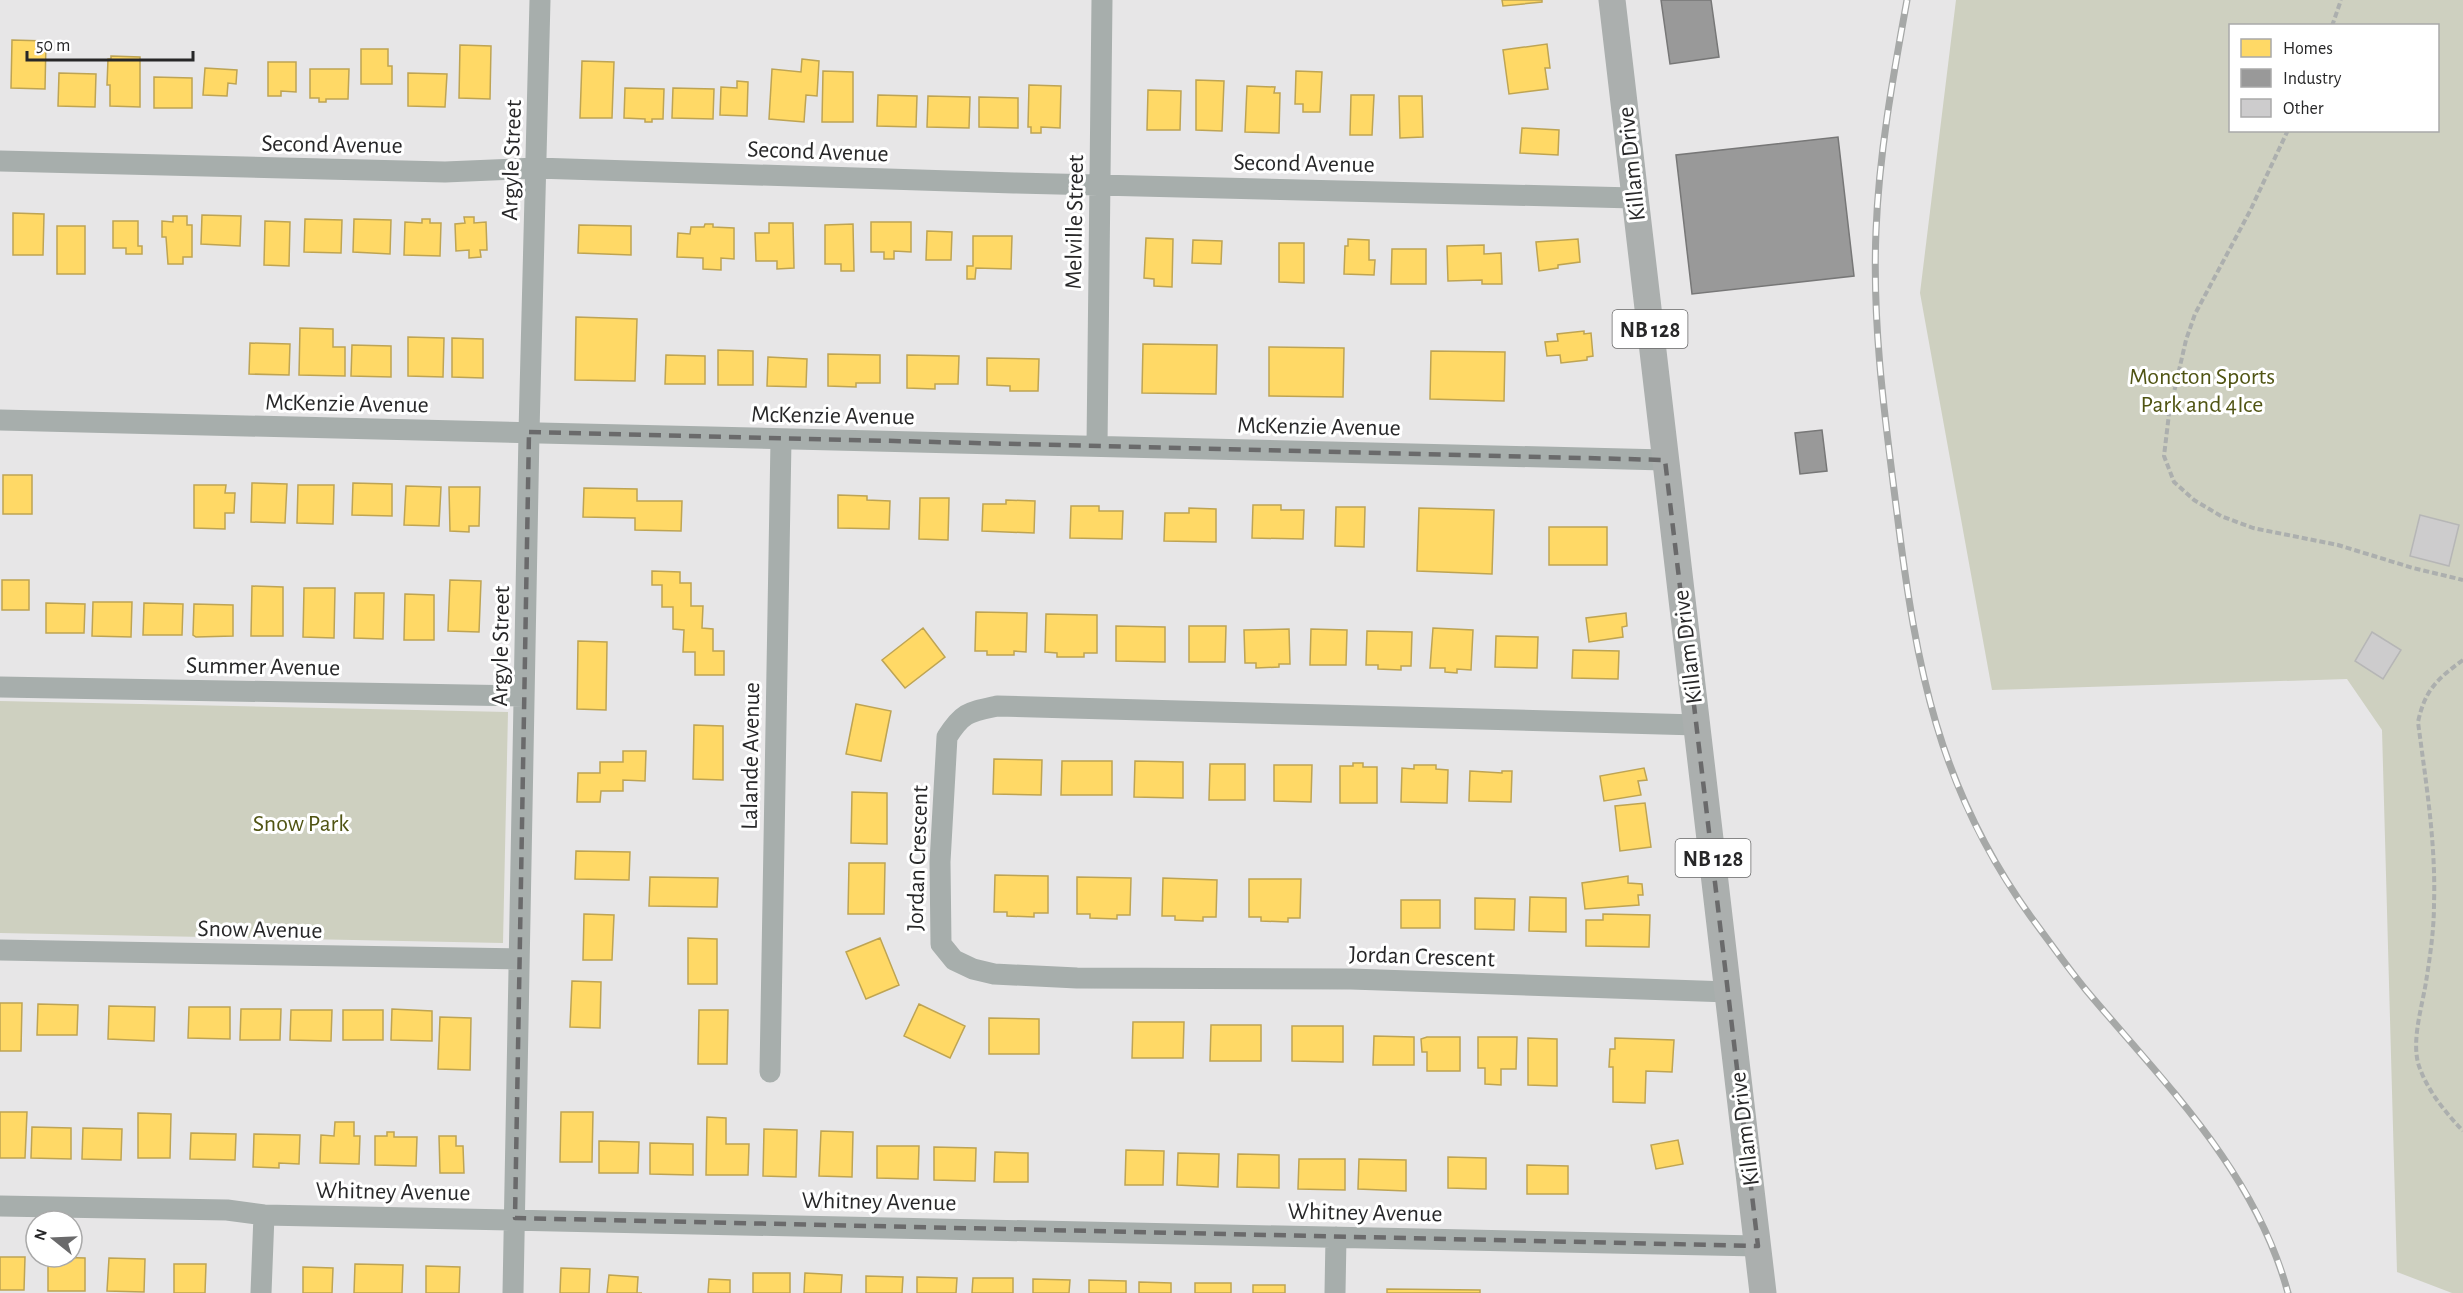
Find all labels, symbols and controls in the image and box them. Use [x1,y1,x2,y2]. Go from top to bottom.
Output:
scale bar [27,24,194,62]
legend [2229,24,2439,132]
text: 50 m [36,37,70,55]
text: Homes [2283,40,2333,58]
text: Industry [2283,70,2342,88]
street label: Argyle Street [498,99,526,221]
text: Other [2283,100,2324,118]
street label: Killam Drive [1614,106,1650,222]
street label: Second Avenue [261,132,403,158]
street label: Second Avenue [747,138,889,166]
street label: Second Avenue [1233,151,1375,177]
street label: Melville Street [1062,154,1088,290]
road number: NB 128 [1612,310,1688,348]
park label: Moncton Sports Park and 4Ice [2129,365,2275,417]
street label: McKenzie Avenue [265,391,429,417]
street label: McKenzie Avenue [751,403,915,429]
street label: McKenzie Avenue [1237,414,1401,440]
street label: Argyle Street [488,585,514,707]
street label: Killam Drive [1669,588,1707,705]
street label: Summer Avenue [186,654,340,680]
street label: Lalande Avenue [738,682,764,830]
street label: Jordan Crescent [903,784,933,931]
park label: Snow Park [253,812,349,836]
road number: NB 128 [1676,839,1750,877]
street label: Snow Avenue [197,917,323,943]
street label: Jordan Crescent [1349,942,1496,972]
street label: Killam Drive [1726,1070,1764,1187]
street label: Whitney Avenue [315,1179,471,1205]
street label: Whitney Avenue [801,1189,957,1215]
street label: Whitney Avenue [1287,1200,1443,1226]
north arrow [24,1209,84,1269]
text: N [31,1227,50,1242]

